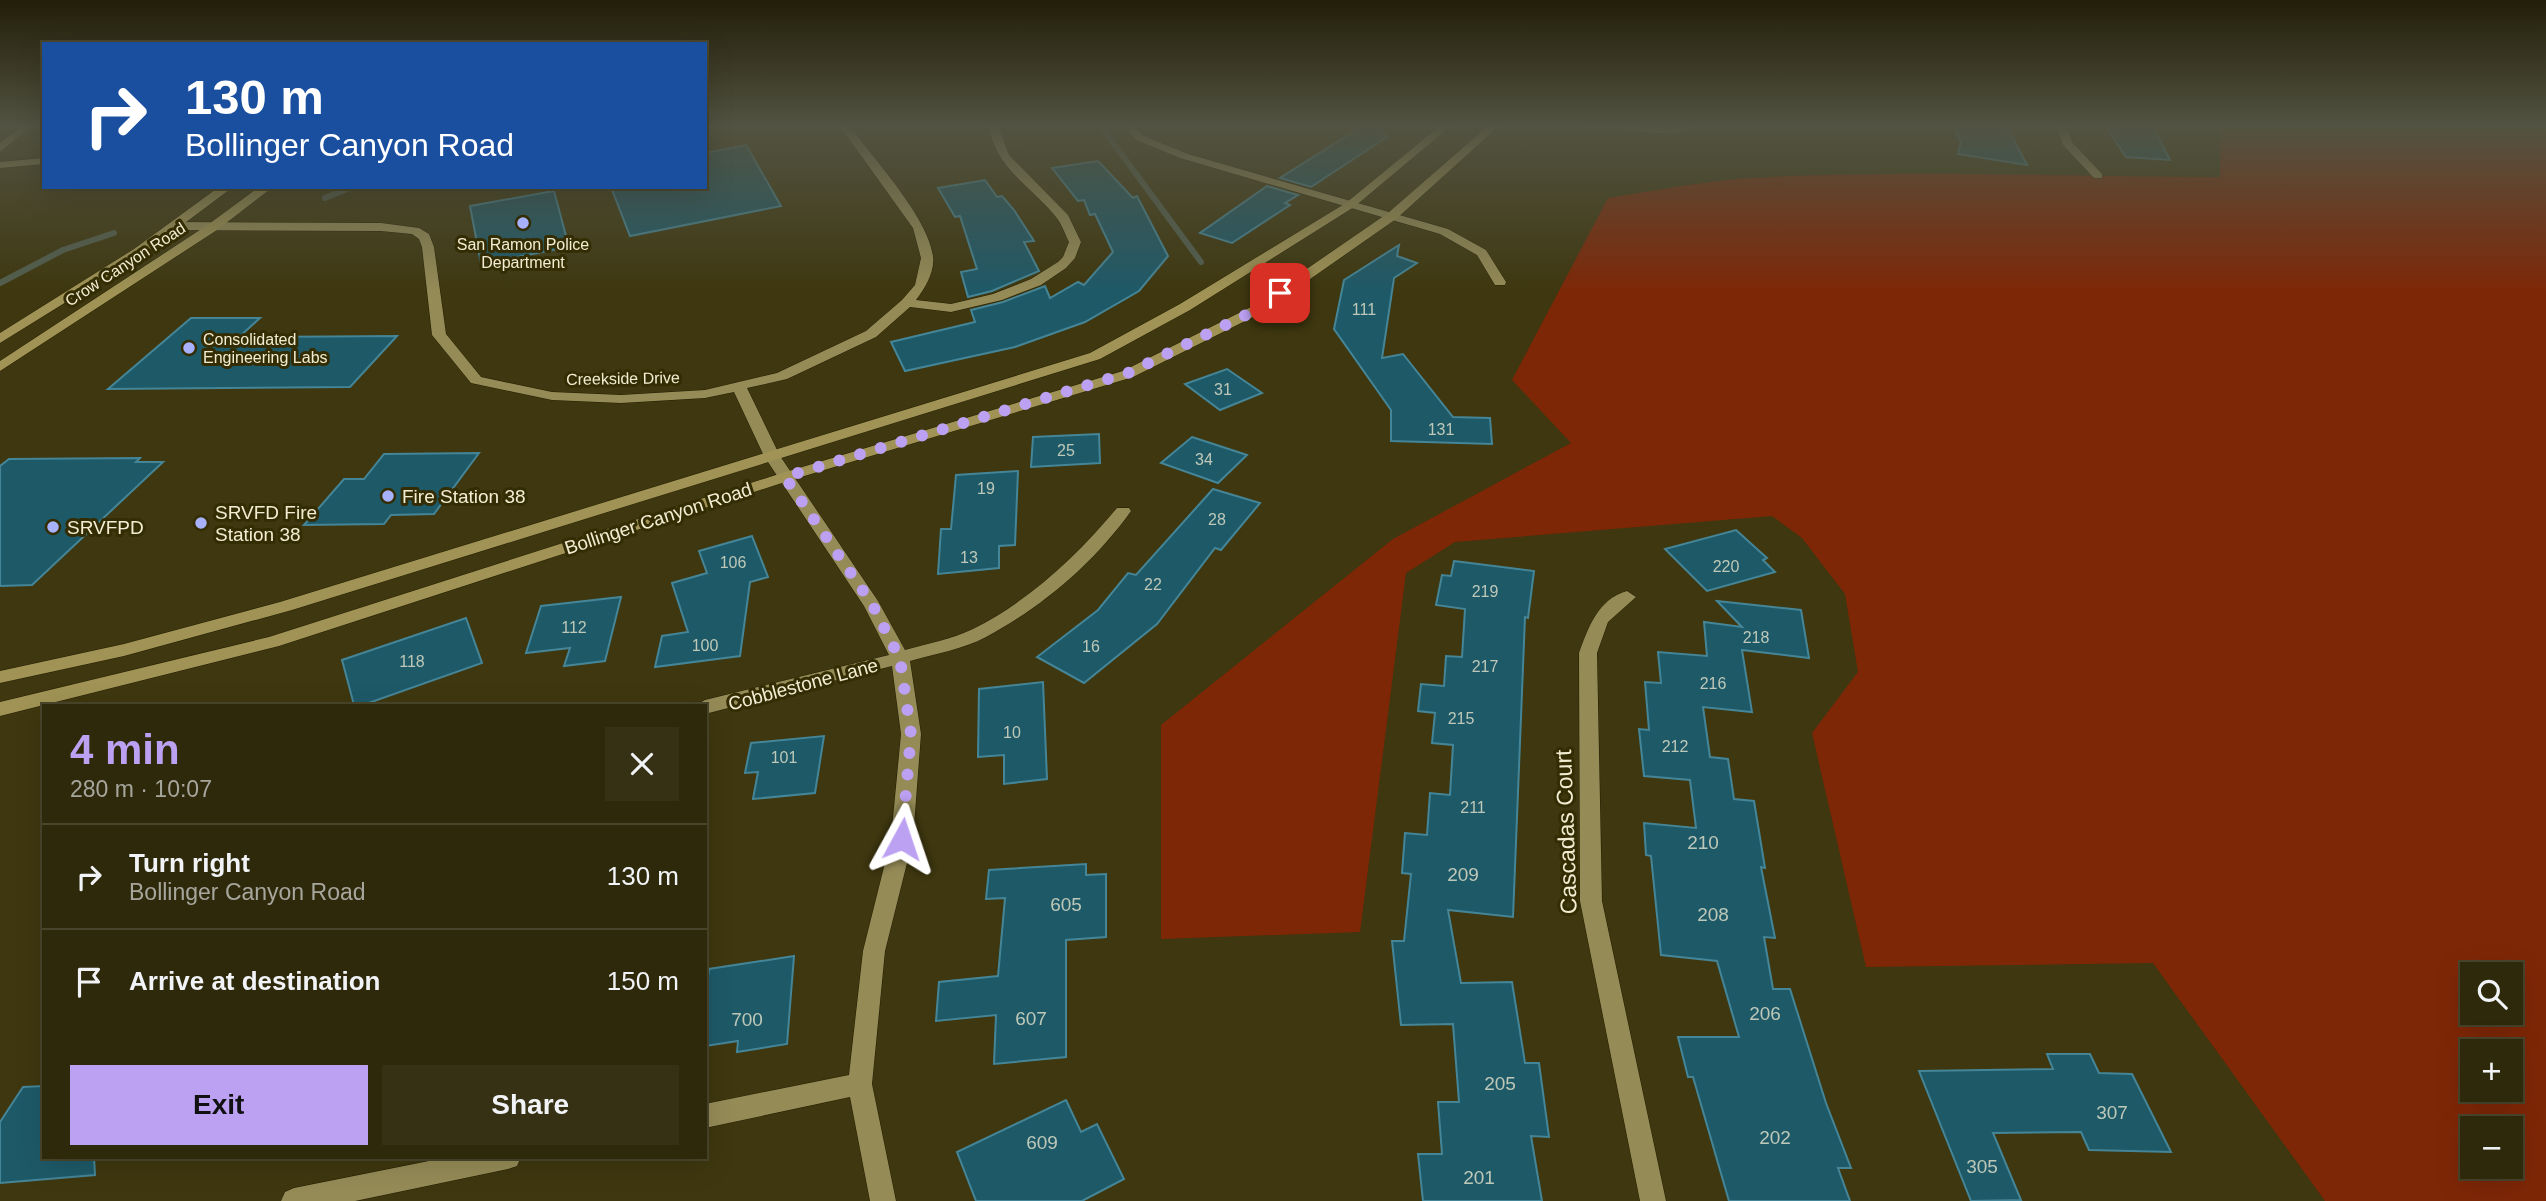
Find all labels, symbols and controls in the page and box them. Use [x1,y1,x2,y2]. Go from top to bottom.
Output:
icon: right [70,70,161,161]
text: 130 m [185,70,324,124]
text: Bollinger Canyon Road [185,127,514,163]
marker: San Ramon Police Department [515,215,531,231]
street label: Crow Canyon Road [62,219,188,310]
place label: San Ramon Police Department [457,236,589,271]
pin [1250,263,1310,323]
icon: arrive [1261,274,1299,312]
house number: 111 [1352,301,1376,318]
place label: Consolidated Engineering Labs [203,331,328,366]
marker: Consolidated Engineering Labs [181,340,197,356]
street label: Creekside Drive [566,369,680,388]
house number: 31 [1214,381,1232,398]
house number: 131 [1428,421,1454,438]
house number: 25 [1057,442,1075,459]
house number: 34 [1195,451,1213,468]
street label: Bollinger Canyon Road [562,478,754,559]
house number: 19 [977,480,995,497]
place label: Fire Station 38 [402,486,526,507]
marker: Fire Station 38 [380,488,396,504]
place label: SRVFD Fire Station 38 [215,502,317,545]
house number: 28 [1208,511,1226,528]
marker: SRVFD Fire Station 38 [193,515,209,531]
place label: SRVFPD [67,517,144,538]
marker: SRVFPD [45,519,61,535]
house number: 13 [960,549,978,566]
house number: 106 [720,554,746,571]
house number: 220 [1713,558,1739,575]
house number: 22 [1144,576,1162,593]
house number: 219 [1472,583,1498,600]
house number: 112 [561,619,587,636]
house number: 218 [1743,629,1769,646]
house number: 100 [692,637,718,654]
house number: 16 [1082,638,1100,655]
house number: 118 [399,653,425,670]
street label: Cobblestone Lane [726,654,880,715]
house number: 217 [1472,658,1498,675]
house number: 216 [1700,675,1726,692]
house number: 215 [1448,710,1474,727]
house number: 10 [1003,724,1021,741]
text: 4 min [70,726,180,773]
button: close [605,727,679,801]
house number: 212 [1662,738,1688,755]
house number: 101 [771,749,797,766]
street label: Cascadas Court [1550,749,1582,915]
text: 280 m · 10:07 [70,776,212,802]
house number: 211 [1460,799,1486,816]
position arrow [865,802,939,876]
house number: 210 [1687,832,1719,853]
text: Turn right [129,848,250,878]
icon: right [70,858,108,896]
text: 130 m [607,861,679,891]
house number: 209 [1447,864,1479,885]
text: Bollinger Canyon Road [129,879,366,905]
house number: 605 [1050,894,1082,915]
house number: 208 [1697,904,1729,925]
map controls [2460,962,2523,1179]
button: search [2460,962,2523,1025]
icon: arrive [70,963,108,1001]
text: Arrive at destination [129,966,380,996]
text: 150 m [607,966,679,996]
house number: 206 [1749,1003,1781,1024]
house number: 607 [1015,1008,1047,1029]
house number: 700 [731,1009,763,1030]
button: + [2460,1039,2523,1102]
button: Exit [70,1065,368,1145]
button: Share [382,1065,679,1145]
house number: 205 [1484,1073,1516,1094]
house number: 307 [2096,1102,2128,1123]
button: − [2460,1116,2523,1179]
house number: 202 [1759,1127,1791,1148]
house number: 609 [1026,1132,1058,1153]
house number: 305 [1966,1156,1998,1177]
house number: 201 [1463,1167,1495,1188]

